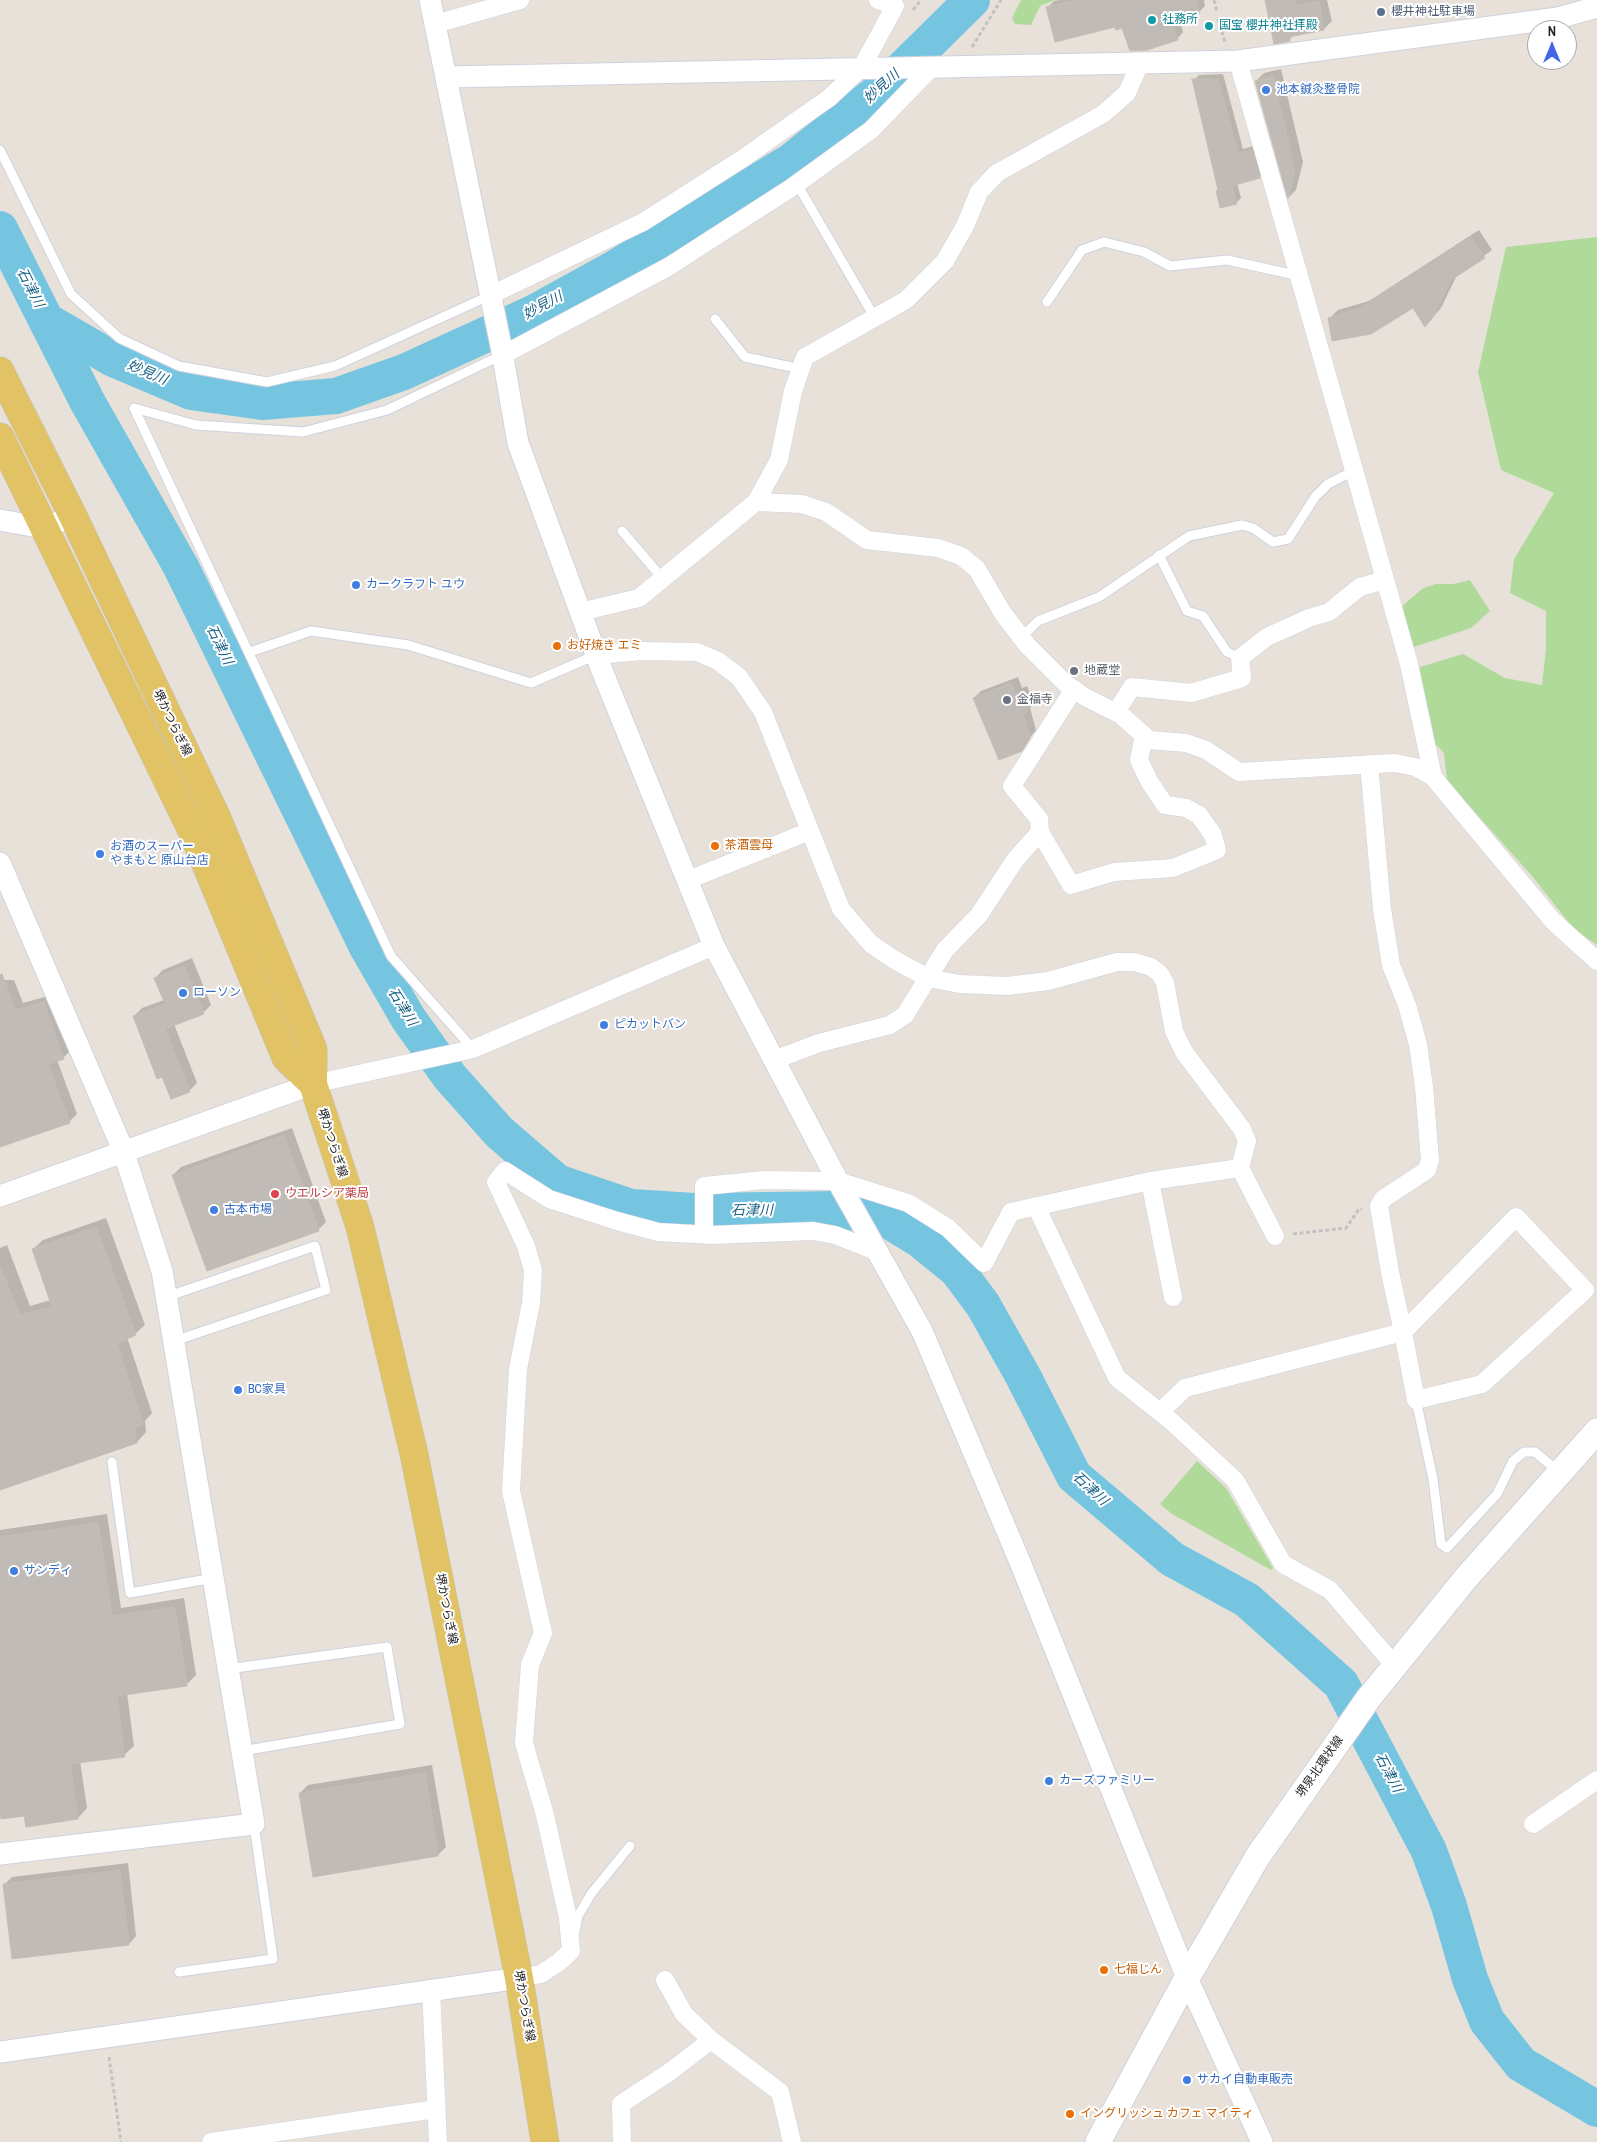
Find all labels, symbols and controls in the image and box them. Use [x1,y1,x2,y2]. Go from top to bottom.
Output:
place label: 櫻井神社駐車場 [1391,5,1475,19]
marker: 櫻井神社駐車場 [1375,6,1387,18]
place label: 社務所 [1162,13,1198,27]
marker: 社務所 [1146,14,1158,26]
place label: 国宝 櫻井神社拝殿 [1219,19,1318,33]
marker: 国宝 櫻井神社拝殿 [1203,20,1215,32]
north arrow [1527,20,1577,70]
text: N [1548,22,1556,40]
water label: 妙見川 [861,67,903,107]
place label: 池本鍼灸整骨院 [1276,83,1360,97]
marker: 池本鍼灸整骨院 [1260,84,1272,96]
water label: 石津川 [13,265,47,311]
water label: 妙見川 [521,289,565,323]
water label: 妙見川 [124,357,170,389]
place label: カークラフト ユウ [366,578,465,592]
marker: カークラフト ユウ [350,579,362,591]
water label: 石津川 [202,622,236,668]
place label: お好焼き エミ [567,639,642,653]
marker: お好焼き エミ [551,640,563,652]
place label: 地蔵堂 [1084,664,1120,678]
marker: 地蔵堂 [1068,665,1080,677]
street label: 堺かつらぎ線 [150,687,194,759]
place label: 金福寺 [1017,693,1053,707]
marker: 金福寺 [1001,694,1013,706]
place label: 茶酒雲母 [725,839,773,853]
place label: お酒のスーパー やまもと 原山台店 [110,840,209,868]
marker: 茶酒雲母 [709,840,721,852]
marker: お酒のスーパー やまもと 原山台店 [94,848,106,860]
water label: 石津川 [384,985,420,1029]
place label: ローソン [193,986,241,1000]
marker: ローソン [177,987,189,999]
place label: ピカットバン [614,1018,686,1032]
marker: ピカットバン [598,1019,610,1031]
street label: 堺かつらぎ線 [314,1107,350,1179]
place label: ウエルシア薬局 [285,1187,369,1201]
marker: ウエルシア薬局 [269,1188,281,1200]
water label: 石津川 [731,1202,773,1220]
place label: 古本市場 [224,1203,272,1217]
marker: 古本市場 [208,1204,220,1216]
place label: BC家具 [248,1383,286,1397]
marker: BC家具 [232,1384,244,1396]
water label: 石津川 [1069,1469,1111,1509]
place label: サンディ [24,1564,72,1578]
marker: サンディ [8,1565,20,1577]
street label: 堺かつらぎ線 [432,1572,460,1646]
street label: 堺泉北環状線 [1293,1733,1347,1801]
water label: 石津川 [1371,1751,1405,1795]
place label: カーズファミリー [1059,1774,1155,1788]
marker: カーズファミリー [1043,1775,1055,1787]
place label: 七福じん [1114,1963,1162,1977]
marker: 七福じん [1098,1964,1110,1976]
street label: 堺かつらぎ線 [511,1969,537,2043]
place label: サカイ自動車販売 [1197,2073,1293,2087]
marker: サカイ自動車販売 [1181,2074,1193,2086]
place label: イングリッシュ カフェ マイティ [1080,2107,1253,2121]
marker: イングリッシュ カフェ マイティ [1064,2108,1076,2120]

